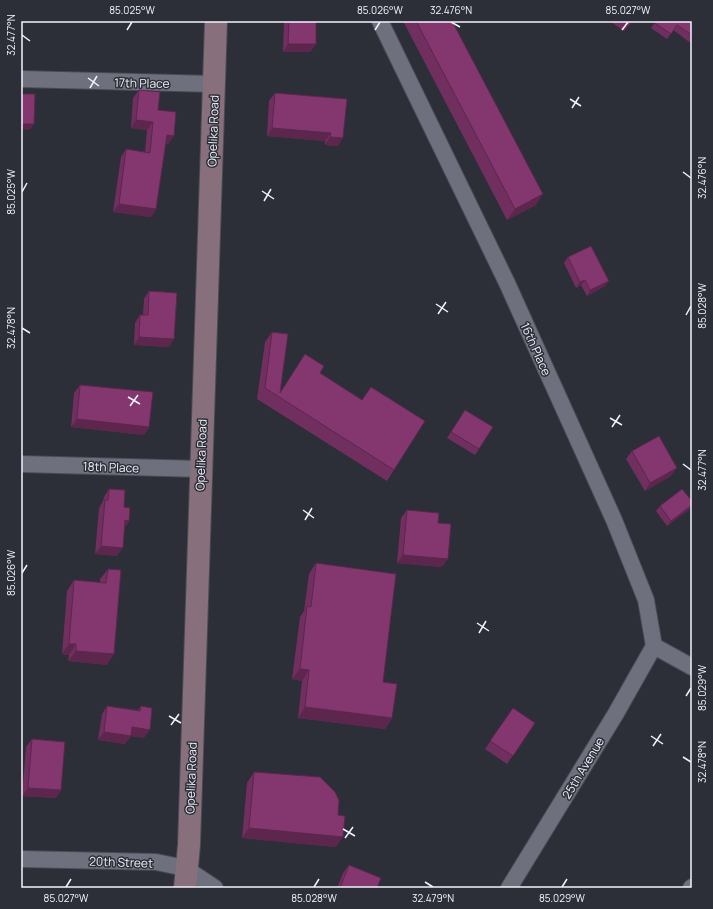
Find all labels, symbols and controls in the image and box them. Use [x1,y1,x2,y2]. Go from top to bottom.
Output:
text: 85.025°W [109,3,155,17]
text: 85.026°W [357,3,404,17]
text: 32.476°N [430,3,472,17]
text: 85.027°W [606,3,651,17]
text: 32.477°N [4,14,18,56]
street label: 17th Place [114,74,170,92]
street label: Opelika Road [203,95,223,167]
text: 32.476°N [695,157,709,199]
text: 85.025°W [4,169,18,215]
text: 85.028°W [695,283,709,329]
text: 32.478°N [4,307,18,349]
street label: 16th Place [517,320,555,378]
street label: Opelika Road [191,419,211,491]
text: 32.477°N [695,449,709,491]
street label: 18th Place [83,458,139,476]
text: 85.026°W [4,549,18,596]
text: 85.029°W [695,664,709,711]
street label: 25th Avenue [558,734,608,802]
text: 32.478°N [695,741,709,783]
street label: Opelika Road [181,742,201,814]
street label: 20th Street [89,852,153,872]
text: 85.027°W [44,891,89,905]
text: 85.028°W [291,891,337,905]
text: 32.479°N [412,891,454,905]
text: 85.029°W [539,891,586,905]

